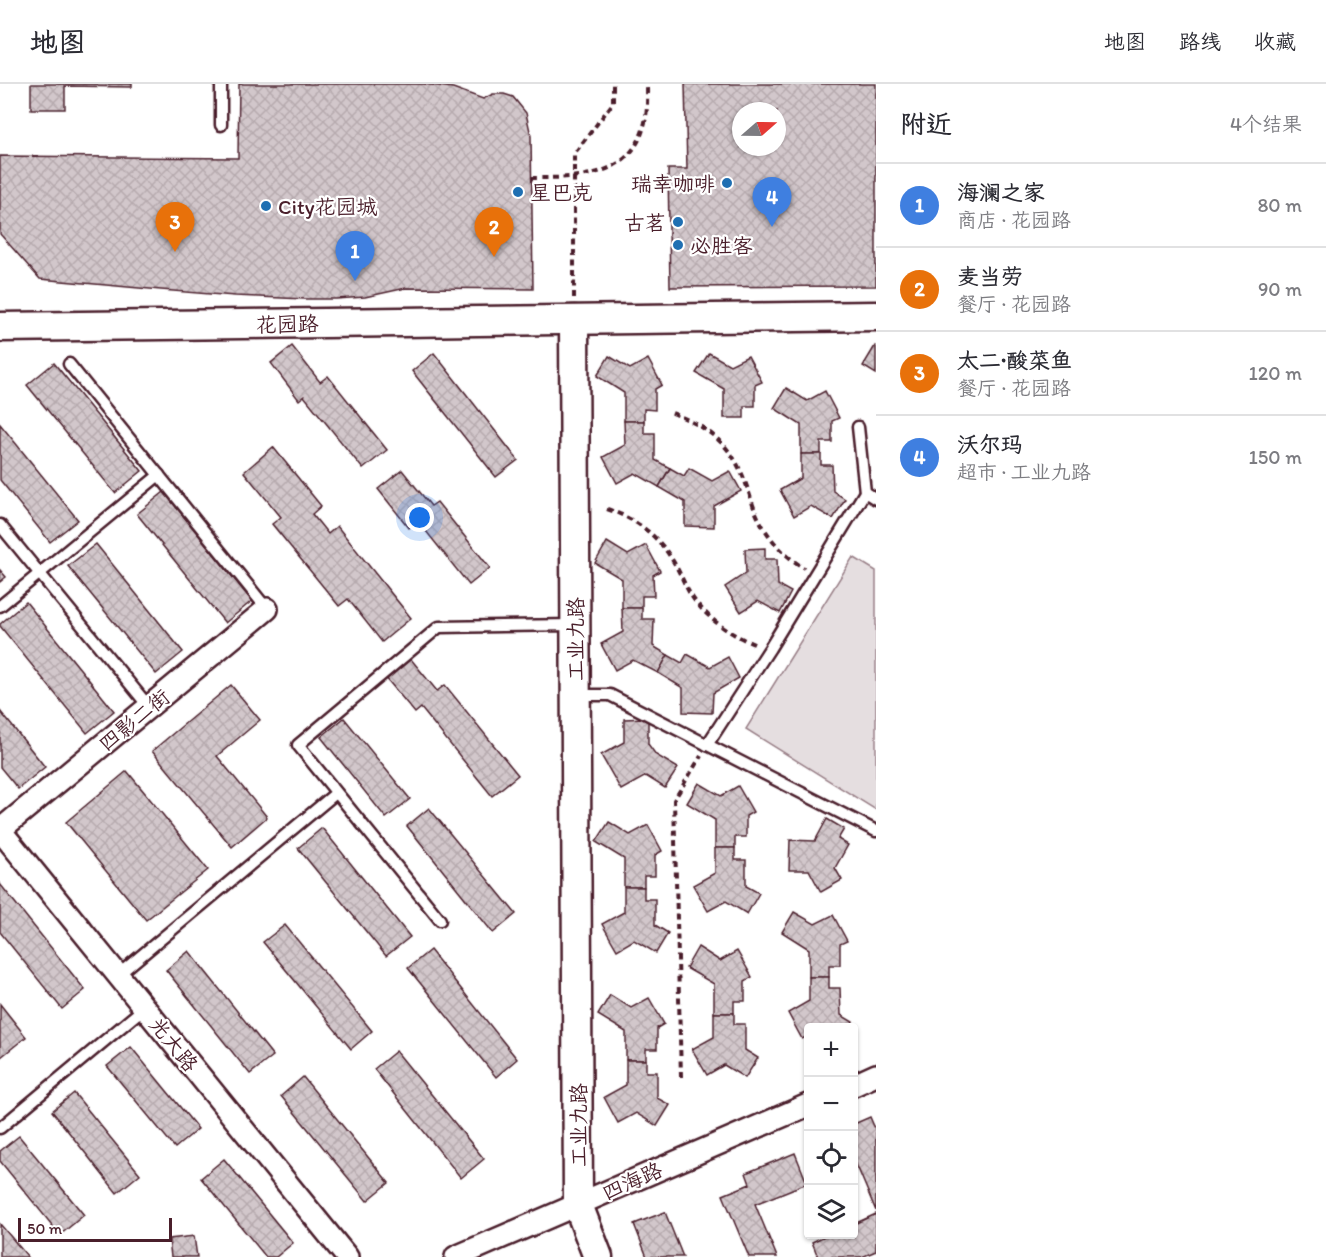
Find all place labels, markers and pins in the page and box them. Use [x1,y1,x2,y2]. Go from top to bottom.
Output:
place label: 瑞幸咖啡 [631,171,715,196]
marker: 瑞幸咖啡 [720,176,734,190]
pin: 4 [752,178,792,227]
place label: 星巴克 [530,180,593,205]
marker: 星巴克 [511,185,525,199]
place label: City花园城 [278,194,378,219]
marker: City花园城 [259,199,273,213]
pin: 3 [156,202,195,252]
pin: 2 [474,208,514,257]
place label: 古茗 [624,210,666,235]
marker: 古茗 [671,215,685,229]
pin: 1 [336,232,374,281]
place label: 必胜客 [690,233,753,258]
marker: 必胜客 [671,238,685,252]

